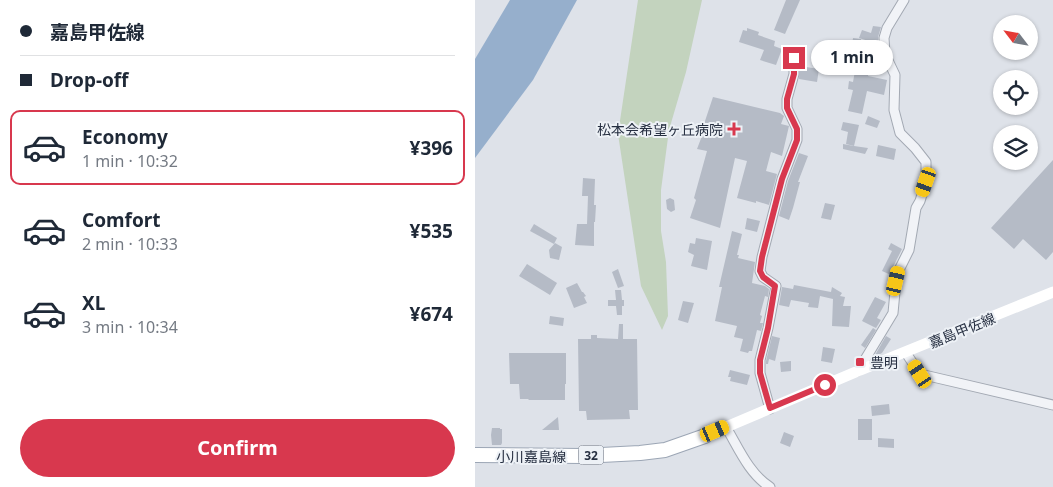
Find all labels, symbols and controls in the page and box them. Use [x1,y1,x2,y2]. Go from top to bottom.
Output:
north arrow [993,15,1037,60]
map controls [993,15,1038,170]
text: 嘉島甲佐線 [50,19,145,45]
callout: 1 min [811,40,894,76]
text: 1 min [830,46,874,68]
route end [783,47,805,69]
text: Drop-off [50,67,129,93]
button: locate [993,70,1038,115]
place label: 松本会希望ヶ丘病院 [597,120,723,139]
marker: 松本会希望ヶ丘病院 [727,122,741,136]
text: Economy [82,124,168,150]
icon: car [22,125,67,170]
button: layers [993,125,1038,170]
text: ¥396 [410,135,453,161]
text: 1 min · 10:32 [82,150,178,172]
car [914,165,937,199]
text: Comfort [82,207,161,233]
icon: car [22,208,67,253]
text: ¥535 [410,218,453,244]
text: 2 min · 10:33 [82,233,178,255]
car [885,265,906,297]
text: XL [82,290,105,316]
icon: car [22,291,67,336]
text: ¥674 [410,301,453,327]
street label: 嘉島甲佐線 [926,308,998,352]
text: 3 min · 10:34 [82,316,178,338]
place label: 豊明 [870,353,898,372]
marker: 豊明 [854,356,866,368]
car [905,357,934,391]
route start [814,374,836,396]
car [698,418,731,444]
button: Confirm [20,419,455,477]
road number: 32 [579,446,603,464]
street label: 小川嘉島線 [496,447,566,466]

